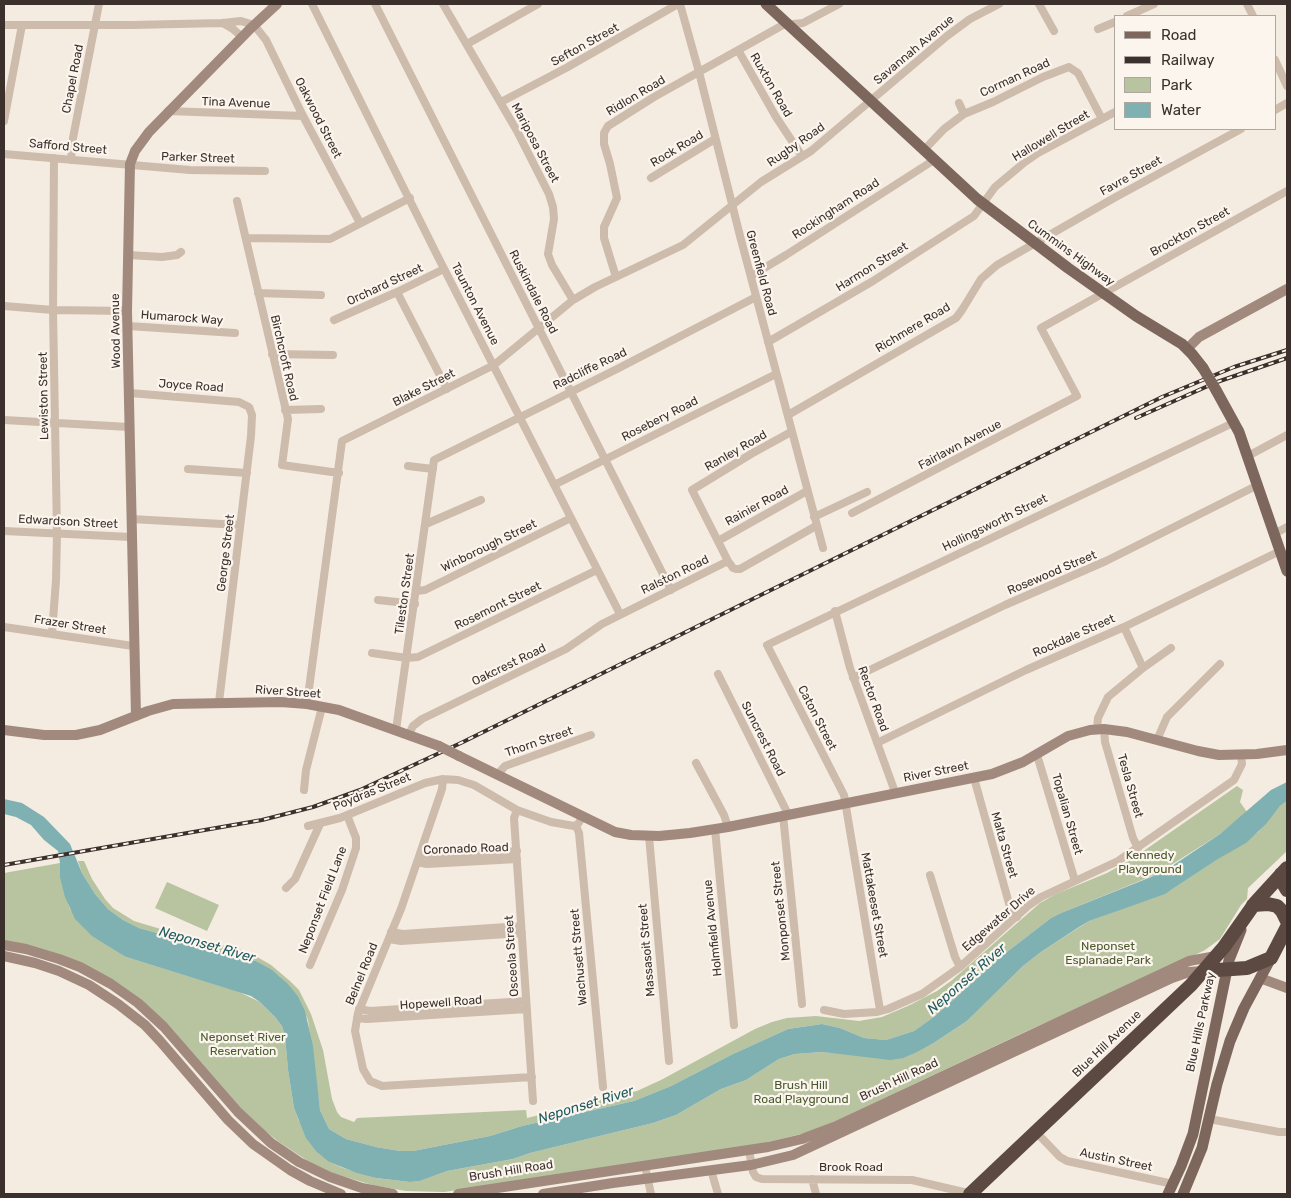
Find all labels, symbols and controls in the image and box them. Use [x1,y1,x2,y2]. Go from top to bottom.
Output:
street label: Savannah Avenue [871,12,957,88]
legend [1114,15,1276,130]
street label: Sefton Street [549,20,621,70]
text: Road [1161,26,1197,44]
street label: Chapel Road [59,43,87,115]
street label: Ruxton Road [747,50,795,120]
text: Railway [1161,51,1215,69]
street label: Corman Road [978,56,1052,100]
street label: Ridlon Road [604,73,668,119]
street label: Oakwood Street [291,75,345,161]
text: Park [1161,76,1192,94]
street label: Tina Avenue [201,95,271,111]
street label: Mariposa Street [508,101,562,185]
text: Water [1161,101,1201,119]
street label: Hallowell Street [1010,107,1092,165]
street label: Rugby Road [764,120,828,170]
street label: Rock Road [648,128,706,170]
street label: Safford Street [28,136,108,158]
street label: Parker Street [161,150,235,166]
street label: Favre Street [1098,153,1164,199]
street label: Rockingham Road [790,176,882,242]
street label: Brockton Street [1148,204,1232,260]
street label: Cummins Highway [1025,217,1117,289]
street label: Greenfield Road [743,229,779,317]
street label: Harmon Street [833,239,911,295]
street label: Ruskindale Road [506,248,560,336]
street label: Taunton Avenue [448,260,502,348]
street label: Orchard Street [345,261,425,309]
street label: Wood Avenue [108,293,124,369]
street label: Richmere Road [873,300,953,356]
street label: Humarock Way [140,308,224,328]
street label: Birchcroft Road [267,314,301,402]
street label: Radcliffe Road [551,345,629,393]
street label: Lewiston Street [36,352,52,440]
street label: Blake Street [391,366,457,410]
street label: Joyce Road [158,377,224,395]
street label: Rosebery Road [619,394,701,444]
street label: Fairlawn Avenue [916,417,1004,473]
street label: Ranley Road [702,427,770,475]
street label: Rainier Road [723,483,791,529]
street label: Hollingsworth Street [940,491,1050,555]
street label: Edwardson Street [18,512,118,532]
street label: George Street [214,514,238,592]
street label: Winborough Street [439,517,539,575]
street label: Rosewood Street [1005,548,1099,598]
street label: Tileston Street [392,552,418,636]
street label: Ralston Road [639,552,711,598]
street label: Rosemont Street [452,579,544,633]
street label: Rockdale Street [1031,611,1117,661]
street label: Frazer Street [33,612,107,638]
street label: Oakcrest Road [470,641,548,689]
street label: Rector Road [854,664,892,734]
street label: River Street [255,683,321,701]
street label: Caton Street [794,683,840,753]
street label: Suncrest Road [738,699,788,779]
street label: Thorn Street [503,724,575,760]
street label: Tesla Street [1114,752,1146,820]
street label: River Street [902,759,970,785]
street label: Poydras Street [331,770,413,814]
street label: Topalian Street [1049,772,1085,856]
street label: Malta Street [988,810,1020,880]
street label: Coronado Road [423,840,509,858]
street label: Neponset Field Lane [296,844,350,956]
park label: Kennedy Playground [1118,849,1182,877]
street label: Mattakeeset Street [858,851,890,959]
street label: Monponset Street [769,860,793,962]
street label: Holmfield Avenue [701,879,725,977]
street label: Edgewater Drive [960,883,1038,955]
street label: Massasoit Street [636,903,658,997]
street label: Wachusett Street [568,908,590,1006]
street label: Osceola Street [502,915,522,997]
water label: Neponset River [157,923,257,967]
water label: Neponset River [924,940,1010,1018]
park label: Neponset Esplanade Park [1065,940,1151,968]
street label: Belnel Road [343,941,381,1007]
street label: Blue Hills Parkway [1183,971,1219,1073]
street label: Hopewell Road [399,993,483,1013]
street label: Blue Hill Avenue [1070,1008,1144,1080]
park label: Neponset River Reservation [200,1031,286,1059]
street label: Brush Hill Road [858,1056,940,1104]
park label: Brush Hill Road Playground [753,1079,849,1107]
water label: Neponset River [536,1082,636,1128]
street label: Austin Street [1078,1145,1154,1175]
street label: Brush Hill Road [468,1157,554,1185]
street label: Brook Road [819,1161,883,1175]

